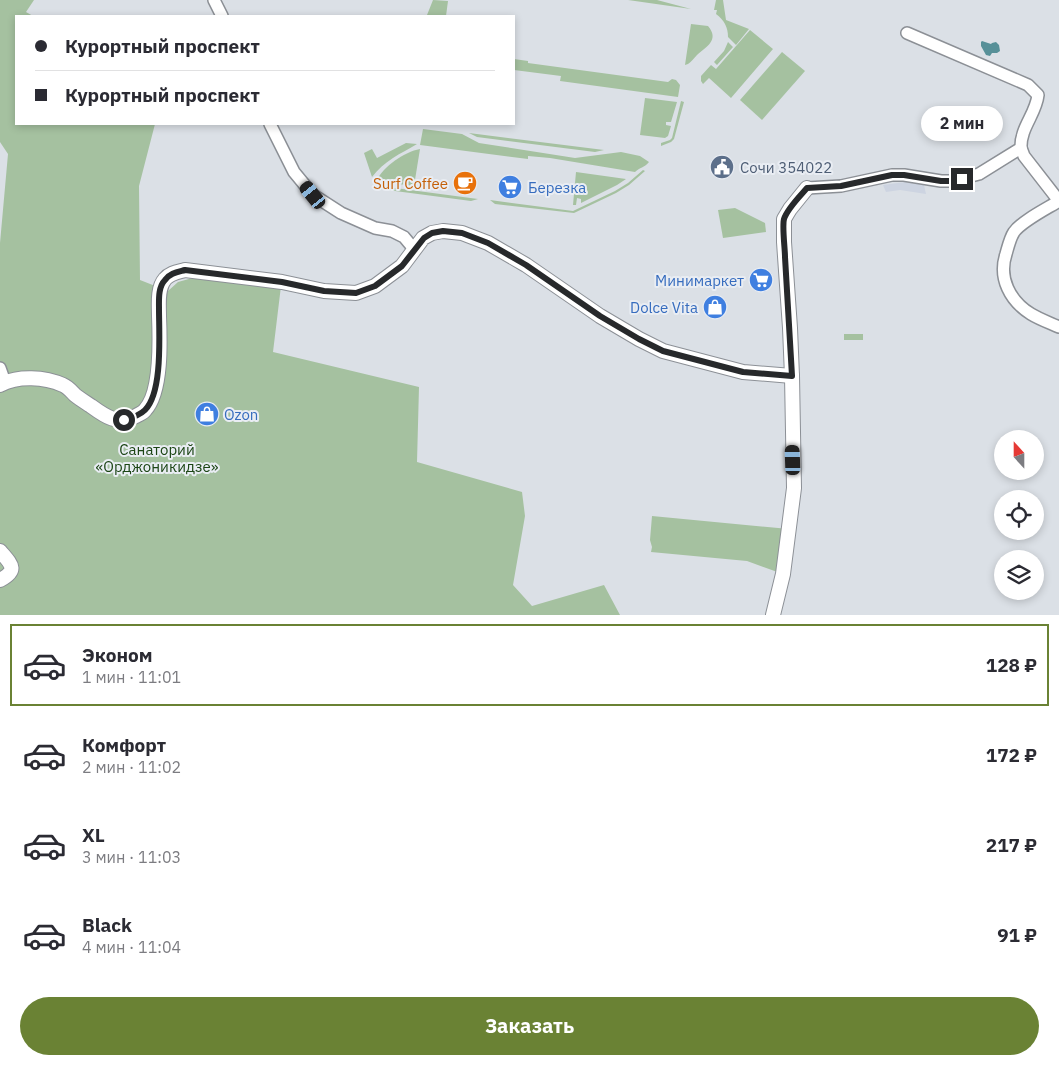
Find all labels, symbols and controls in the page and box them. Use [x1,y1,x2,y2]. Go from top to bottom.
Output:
text: Курортный проспект [65,34,260,58]
text: Курортный проспект [65,83,260,107]
callout: 2 мин [921,106,1003,142]
text: 2 мин [940,113,984,133]
public building icon: Сочи 354022 [709,154,735,180]
place label: Сочи 354022 [740,158,832,177]
route end [951,168,973,190]
cafe icon: Surf Coffee [452,170,478,196]
place label: Surf Coffee [373,174,448,193]
supermarket icon: Березка [497,174,523,200]
place label: Березка [528,178,586,197]
car [297,179,328,211]
supermarket icon: Минимаркет [748,267,774,293]
place label: Минимаркет [655,271,744,290]
shop icon: Dolce Vita [702,294,728,320]
place label: Dolce Vita [630,298,698,317]
shop icon: Ozon [194,401,220,427]
place label: Ozon [224,405,258,424]
route start [113,409,135,431]
north arrow [994,430,1044,480]
map controls [994,430,1044,600]
park label: Санаторий «Орджоникидзе» [96,440,219,476]
car [784,445,801,475]
button: locate [994,490,1044,540]
button: layers [994,550,1044,600]
icon: car [22,643,67,688]
text: Эконом [82,643,153,667]
text: 128 ₽ [986,653,1037,677]
text: 1 мин · 11:01 [82,667,181,687]
icon: car [22,733,67,778]
text: Комфорт [82,733,166,757]
text: 172 ₽ [986,743,1037,767]
text: 2 мин · 11:02 [82,757,181,777]
icon: car [22,823,67,868]
text: XL [82,823,105,847]
text: 217 ₽ [986,833,1037,857]
text: 3 мин · 11:03 [82,847,181,867]
icon: car [22,913,67,958]
text: Black [82,913,132,937]
text: 91 ₽ [997,923,1037,947]
text: 4 мин · 11:04 [82,937,181,957]
button: Заказать [20,997,1039,1055]

